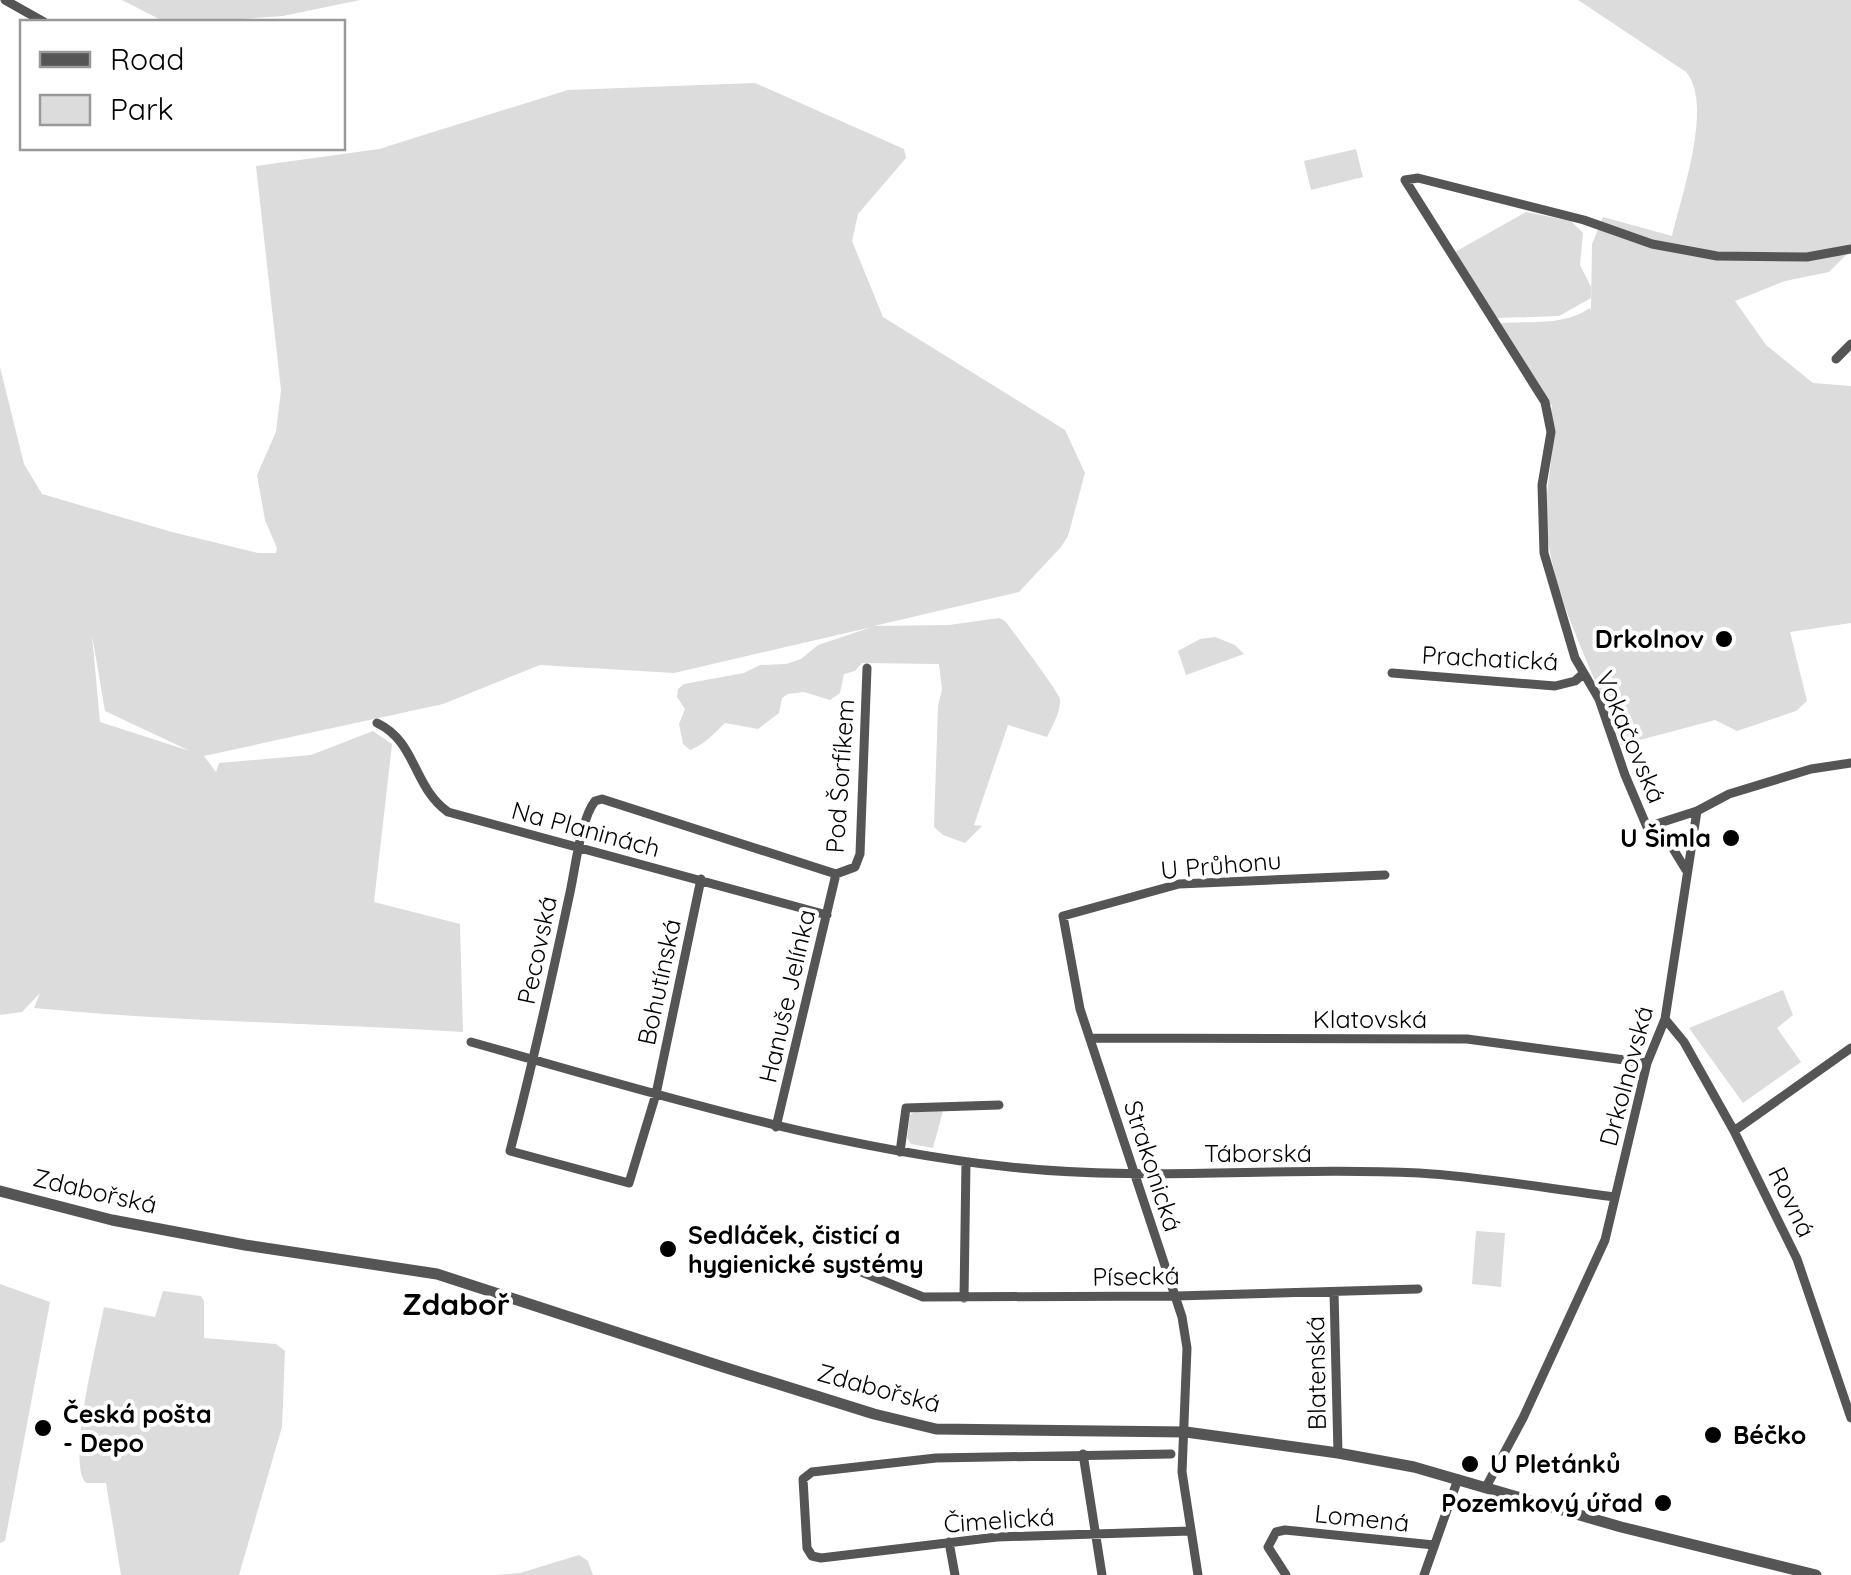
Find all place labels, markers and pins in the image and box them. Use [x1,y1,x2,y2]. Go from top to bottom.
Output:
place label: Drkolnov [1595,623,1704,654]
marker: Drkolnov [1713,628,1735,650]
place label: U Šimla [1620,822,1711,853]
marker: U Šimla [1720,827,1742,849]
place label: Sedláček, čisticí a hygienické systémy [688,1219,924,1279]
marker: Sedláček, čisticí a hygienické systémy [657,1238,679,1260]
place label: Česká pošta - Depo [63,1398,212,1458]
marker: Česká pošta - Depo [32,1417,54,1439]
place label: Béčko [1733,1419,1806,1450]
marker: Béčko [1702,1424,1724,1446]
place label: U Pletánků [1490,1448,1621,1479]
marker: U Pletánků [1459,1453,1481,1475]
place label: Pozemkový úřad [1441,1487,1643,1518]
marker: Pozemkový úřad [1652,1492,1674,1514]

